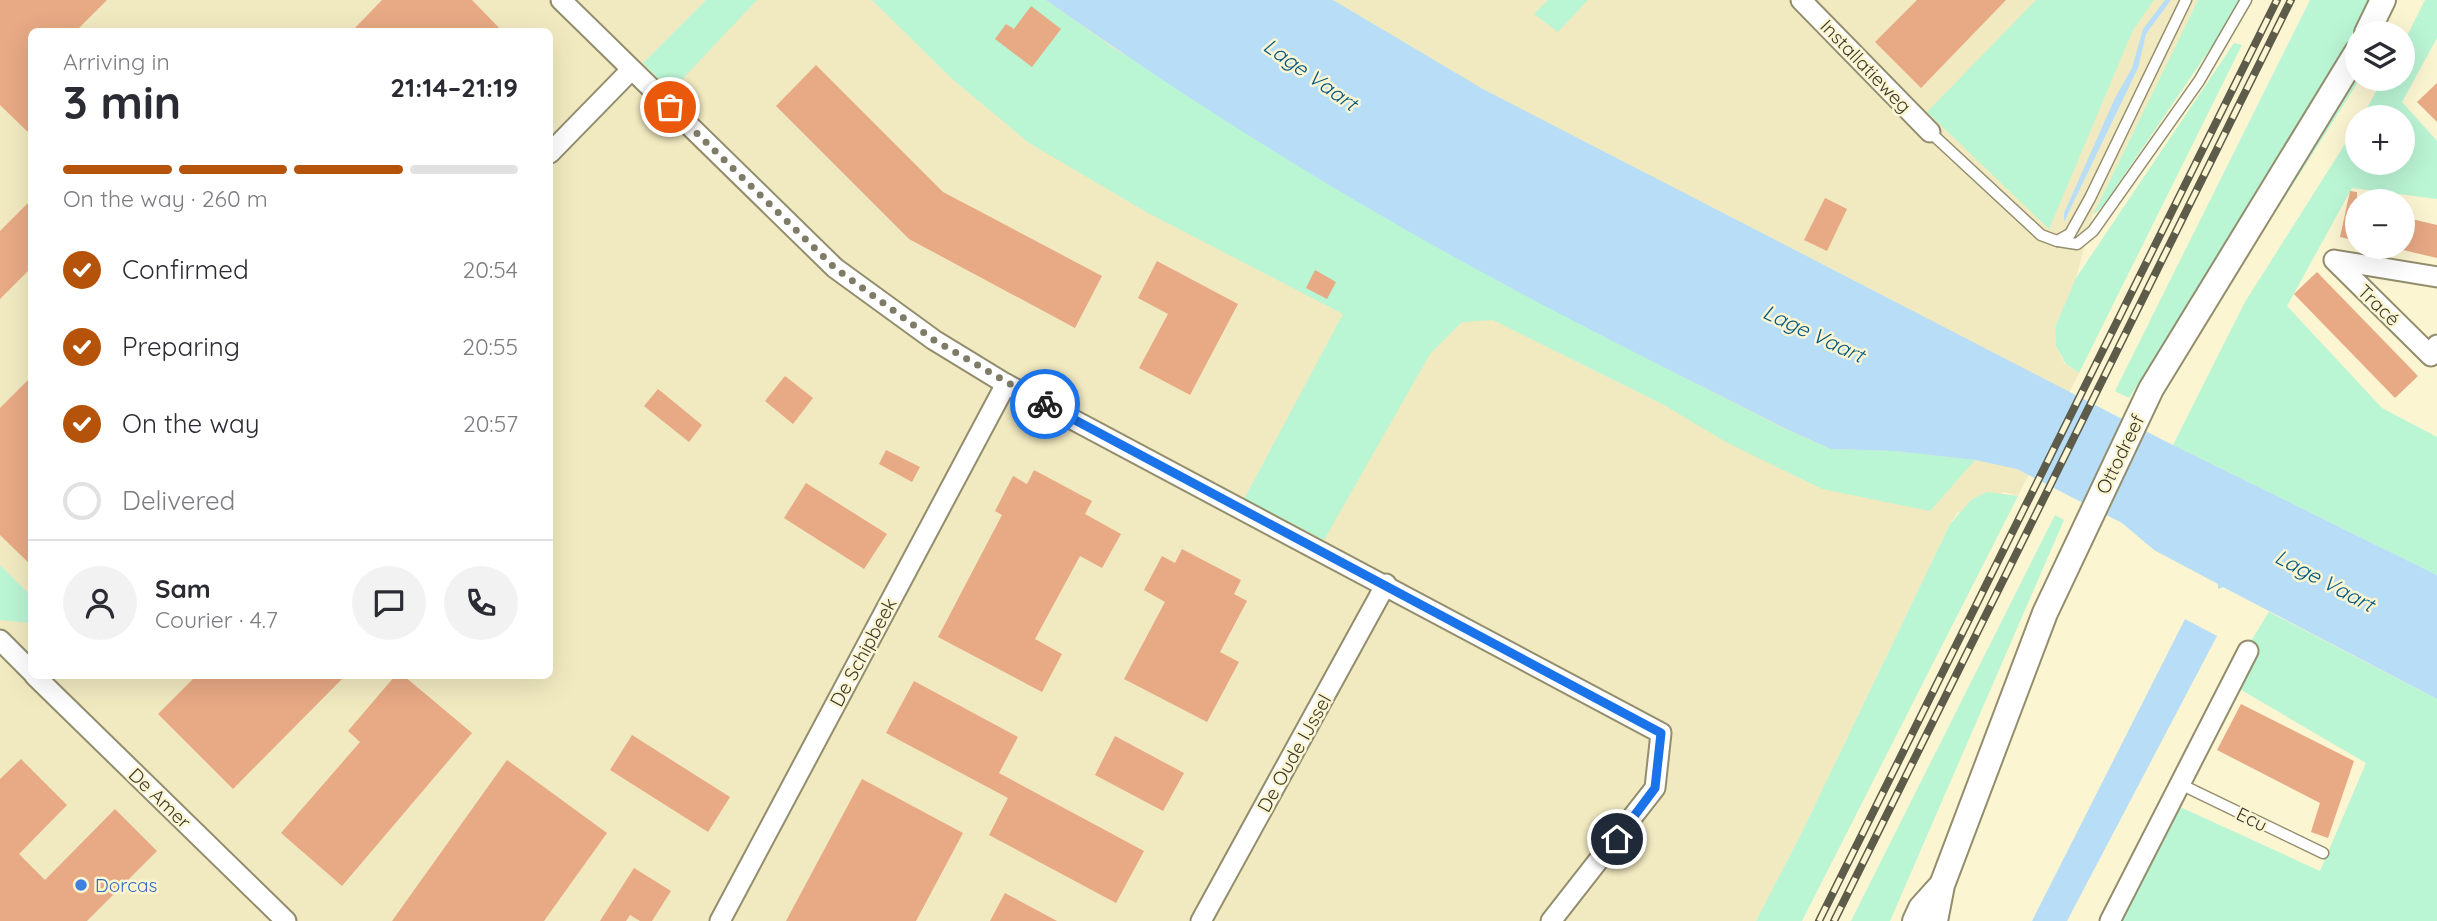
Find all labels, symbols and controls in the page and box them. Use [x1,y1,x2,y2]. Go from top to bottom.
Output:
street label: Installatieweg [1815,14,1917,118]
map controls [2345,21,2415,259]
button: layers [2345,21,2415,91]
water label: Lage Vaart [1259,32,1365,117]
text: Arriving in [63,47,170,76]
text: 21:14–21:19 [390,71,518,104]
text: 3 min [63,73,181,131]
pin [640,77,700,137]
icon: bag [651,88,689,126]
button: + [2345,105,2415,175]
text: On the way · 260 m [63,184,268,213]
button: − [2345,189,2415,259]
icon: check [63,251,101,289]
text: Confirmed [122,253,249,286]
text: 20:54 [463,255,518,284]
street label: Tracé [2353,279,2405,331]
water label: Lage Vaart [1759,298,1871,369]
icon: check [63,328,101,366]
text: Preparing [122,330,240,363]
text: 20:55 [462,332,518,361]
courier [1010,369,1080,439]
icon: bike [1026,385,1064,423]
icon: check [63,405,101,443]
text: On the way [122,407,260,440]
text: 20:57 [463,409,518,438]
street label: Ottodreef [2090,410,2150,498]
text: Delivered [122,484,235,517]
water label: Lage Vaart [2271,543,2382,618]
button: person [63,566,137,640]
button: chat [352,566,426,640]
button: phone [444,566,518,640]
text: Sam [155,572,211,605]
street label: De Schipbeek [824,593,902,711]
text: Courier · 4.7 [155,605,278,634]
street label: De Oude IJssel [1252,690,1336,816]
street label: De Amer [124,762,197,834]
street label: Ecu [2233,801,2271,837]
pin [1587,809,1647,869]
icon: home [1598,820,1636,858]
place label: Dorcas [95,873,158,897]
marker: Dorcas [73,877,89,893]

